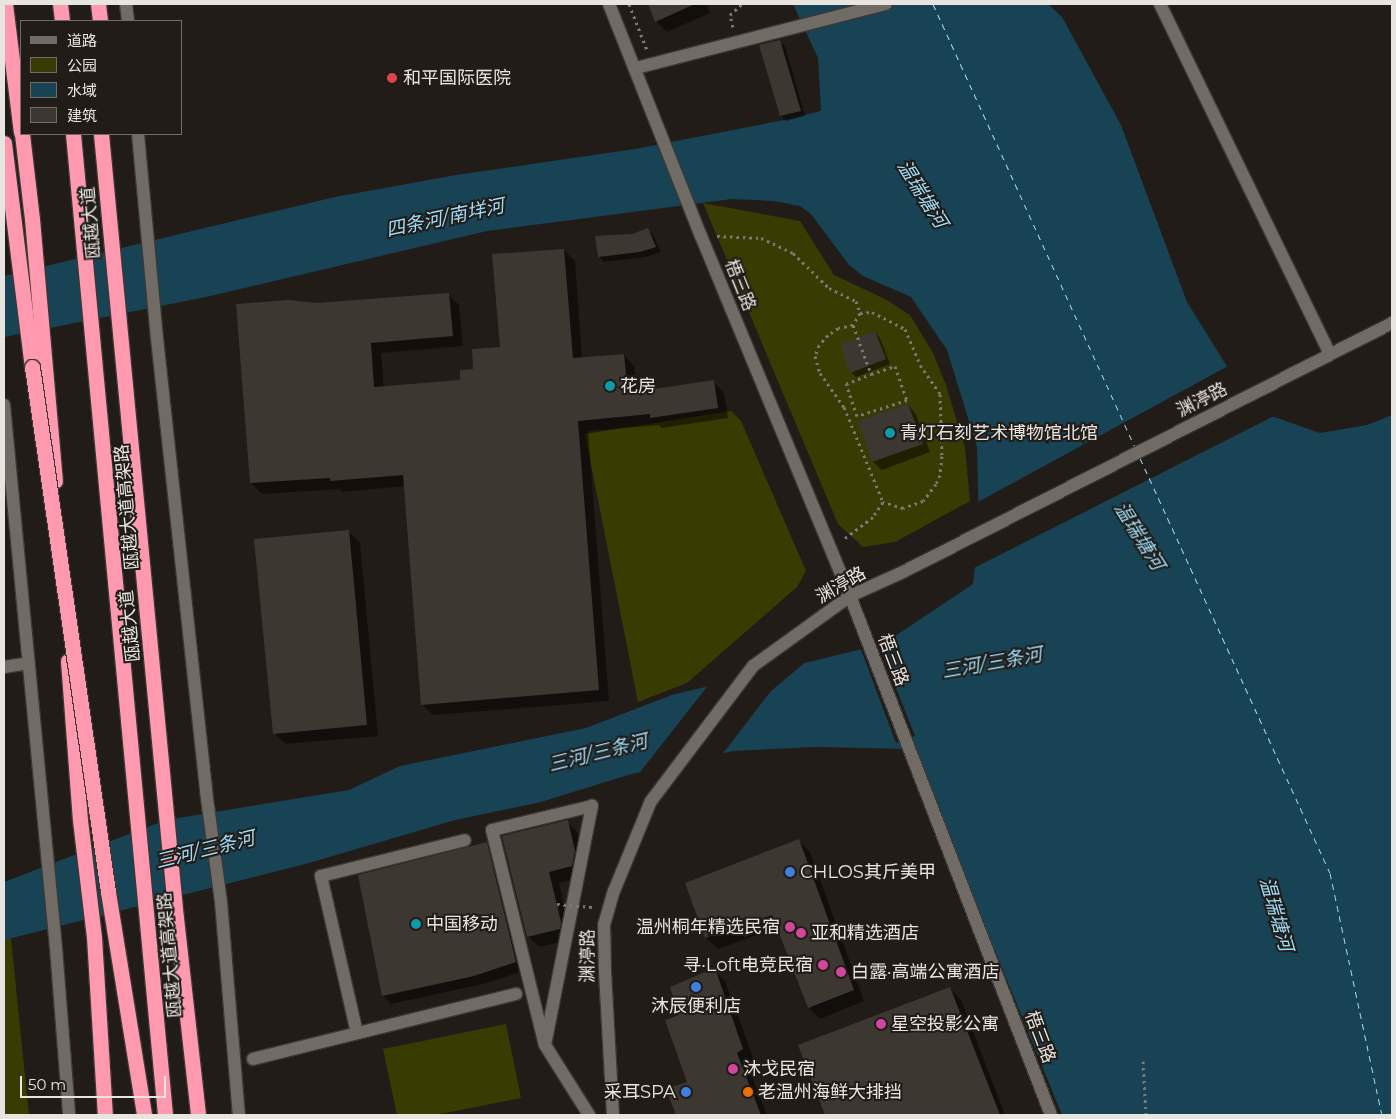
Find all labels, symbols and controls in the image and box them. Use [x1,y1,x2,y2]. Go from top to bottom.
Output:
legend [20,20,182,135]
text: 道路 [67,31,97,50]
text: 公园 [67,56,97,75]
place label: 和平国际医院 [403,67,511,89]
marker: 和平国际医院 [385,71,399,85]
text: 水域 [67,81,97,100]
text: 建筑 [67,106,97,125]
water label: 温瑞塘河 [892,156,952,232]
street label: 瓯越大道 [77,186,105,260]
water label: 四条河/南垟河 [384,194,506,242]
street label: 梧三路 [720,256,760,314]
place label: 花房 [620,375,656,397]
street label: 渊渟路 [1173,378,1231,422]
marker: 花房 [604,380,616,392]
place label: 青灯石刻艺术博物馆北馆 [900,422,1098,444]
marker: 青灯石刻艺术博物馆北馆 [884,427,896,439]
street label: 瓯越大道高架路 [111,443,143,571]
water label: 温瑞塘河 [1109,498,1169,574]
street label: 渊渟路 [812,562,870,608]
street label: 瓯越大道 [115,589,145,663]
street label: 梧三路 [873,631,913,689]
water label: 三河/三条河 [940,643,1044,683]
water label: 三河/三条河 [546,730,650,776]
water label: 三河/三条河 [153,827,257,873]
place label: CHLOS其斤美甲 [800,861,936,883]
marker: CHLOS其斤美甲 [784,866,796,878]
water label: 温瑞塘河 [1255,874,1297,954]
street label: 瓯越大道高架路 [154,891,186,1019]
place label: 中国移动 [426,913,498,935]
place label: 温州桐年精选民宿 [636,916,780,938]
marker: 中国移动 [410,918,422,930]
marker: 温州桐年精选民宿 [784,921,796,933]
place label: 亚和精选酒店 [811,922,919,944]
marker: 亚和精选酒店 [795,927,807,939]
street label: 渊渟路 [577,929,599,983]
place label: 寻·Loft电竞民宿 [683,954,813,976]
marker: 寻·Loft电竞民宿 [817,959,829,971]
place label: 白露·高端公寓酒店 [851,961,1000,983]
marker: 白露·高端公寓酒店 [835,966,847,978]
marker: 沐辰便利店 [690,981,702,993]
place label: 沐辰便利店 [651,995,741,1017]
street label: 梧三路 [1020,1008,1060,1066]
place label: 星空投影公寓 [891,1013,999,1035]
marker: 星空投影公寓 [875,1018,887,1030]
place label: 沐戈民宿 [743,1058,815,1080]
marker: 沐戈民宿 [727,1063,739,1075]
scale bar [22,1066,169,1098]
text: 50 m [28,1075,66,1094]
place label: 采耳SPA [604,1081,676,1103]
place label: 老温州海鲜大排挡 [758,1081,902,1103]
marker: 采耳SPA [680,1086,692,1098]
marker: 老温州海鲜大排挡 [742,1086,754,1098]

